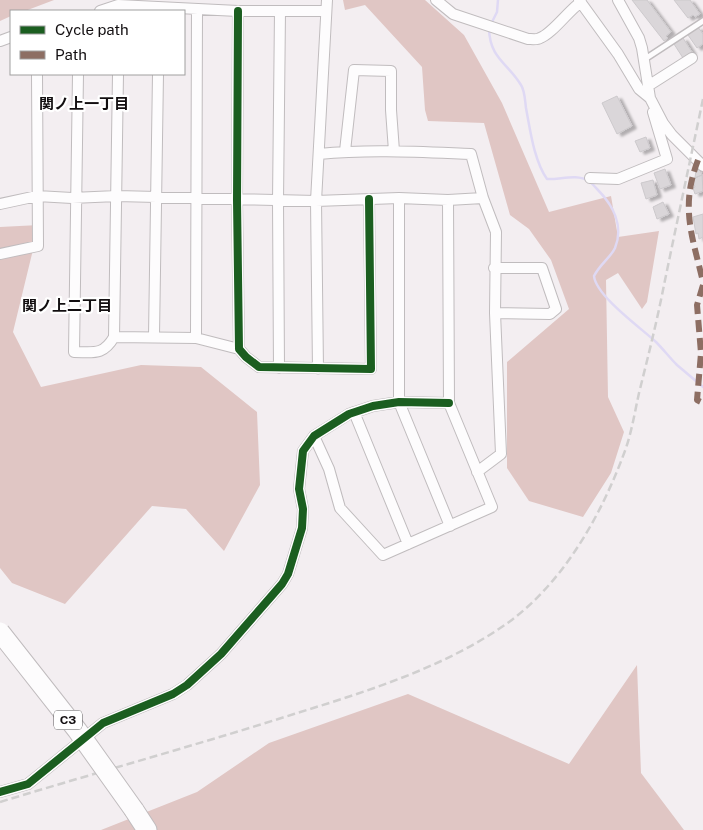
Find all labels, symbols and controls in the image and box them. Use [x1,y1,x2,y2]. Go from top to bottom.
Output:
legend [10,10,185,75]
text: Cycle path [55,21,129,38]
text: Path [55,46,87,63]
district label: 関ノ上一丁目 [39,95,129,112]
district label: 関ノ上二丁目 [22,297,112,314]
road number: C3 [54,710,82,730]

